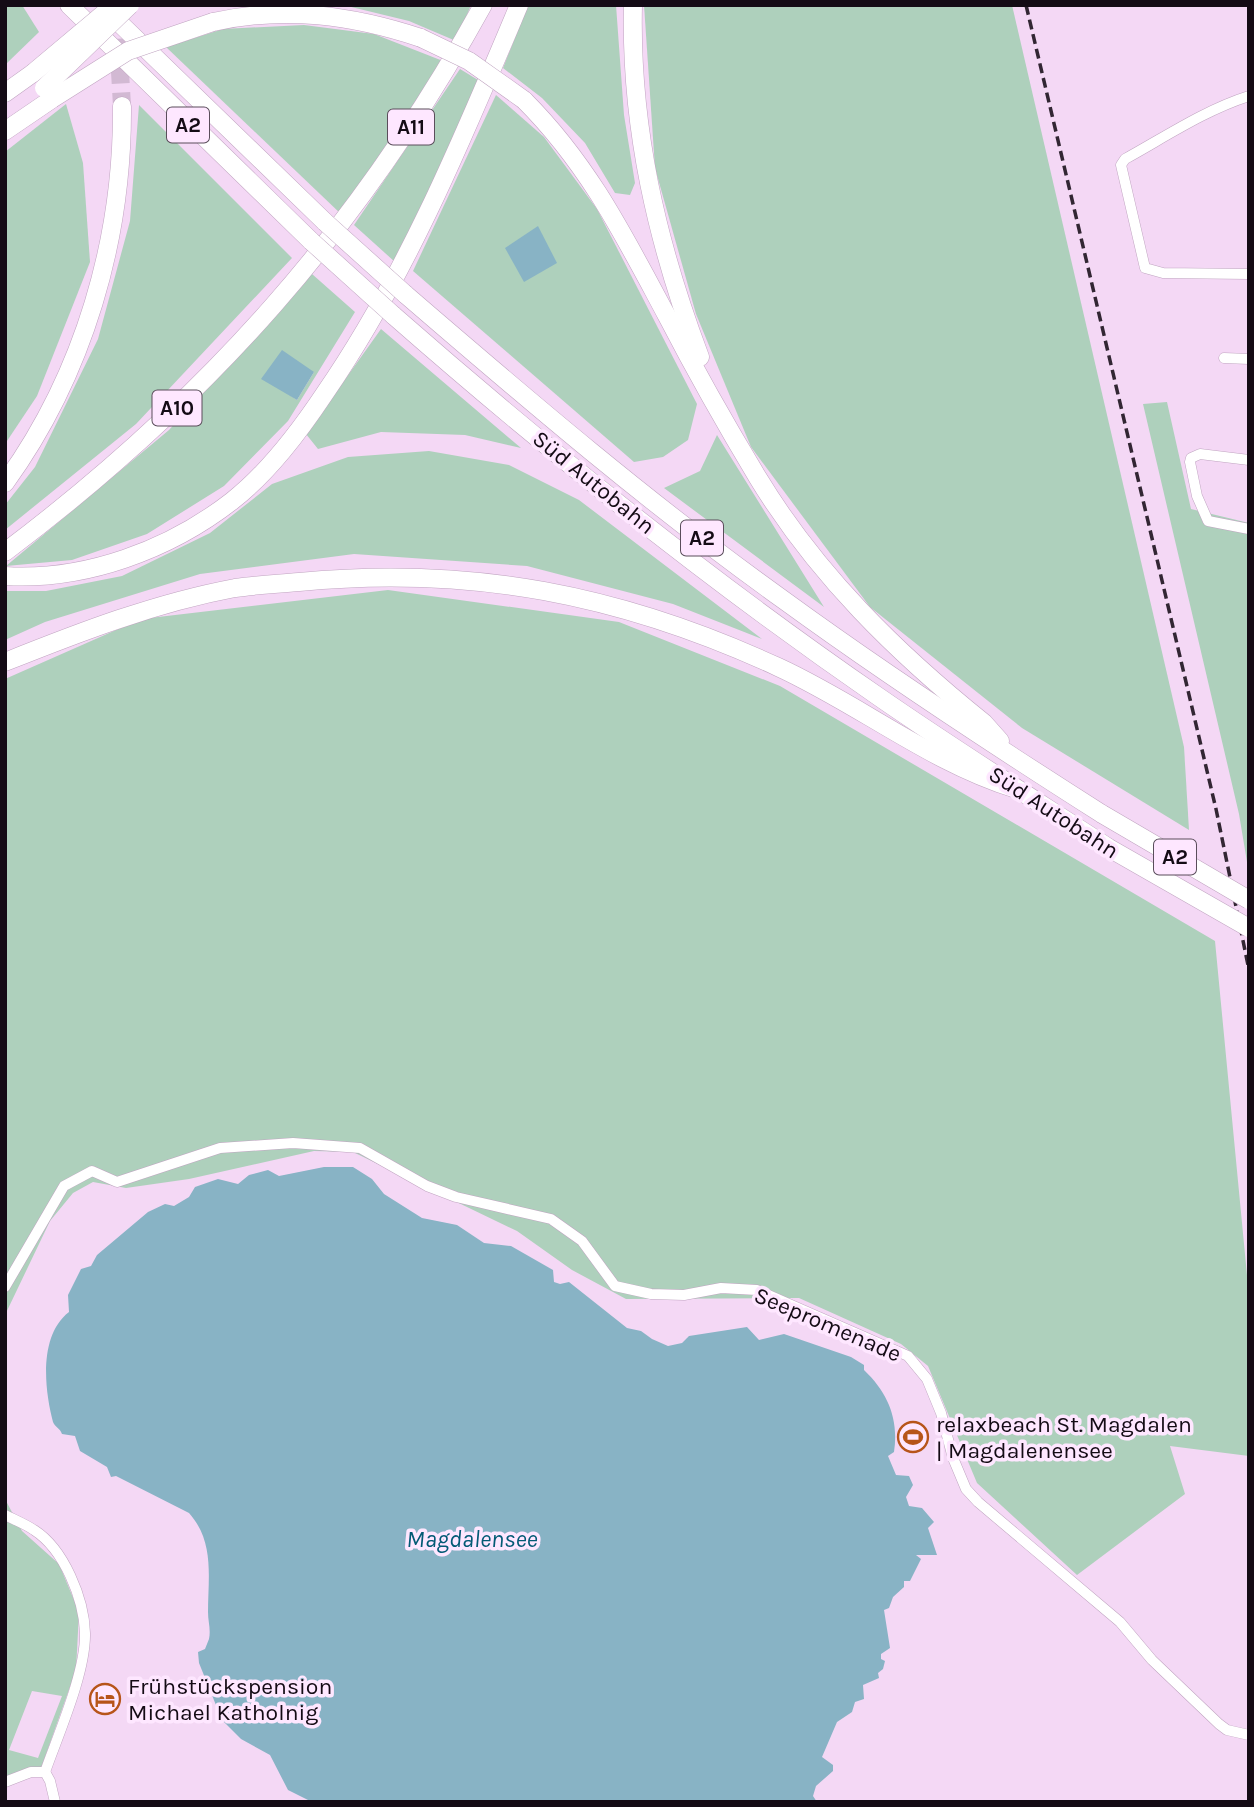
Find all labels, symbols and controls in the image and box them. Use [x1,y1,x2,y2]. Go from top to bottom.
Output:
road number: A2 [167,108,209,142]
road number: A11 [388,110,434,144]
road number: A10 [152,390,202,426]
street label: Süd Autobahn [527,425,660,540]
road number: A2 [681,520,723,556]
street label: Süd Autobahn [984,760,1124,864]
road number: A2 [1154,840,1196,874]
street label: Seepromenade [750,1281,905,1368]
place label: relaxbeach St. Magdalen | Magdalenensee [936,1411,1192,1464]
sports icon: relaxbeach St. Magdalen | Magdalenensee [896,1420,930,1454]
water label: Magdalensee [406,1525,538,1553]
place label: Frühstückspension Michael Katholnig [128,1673,332,1726]
hotel icon: Frühstückspension Michael Katholnig [88,1682,122,1716]

